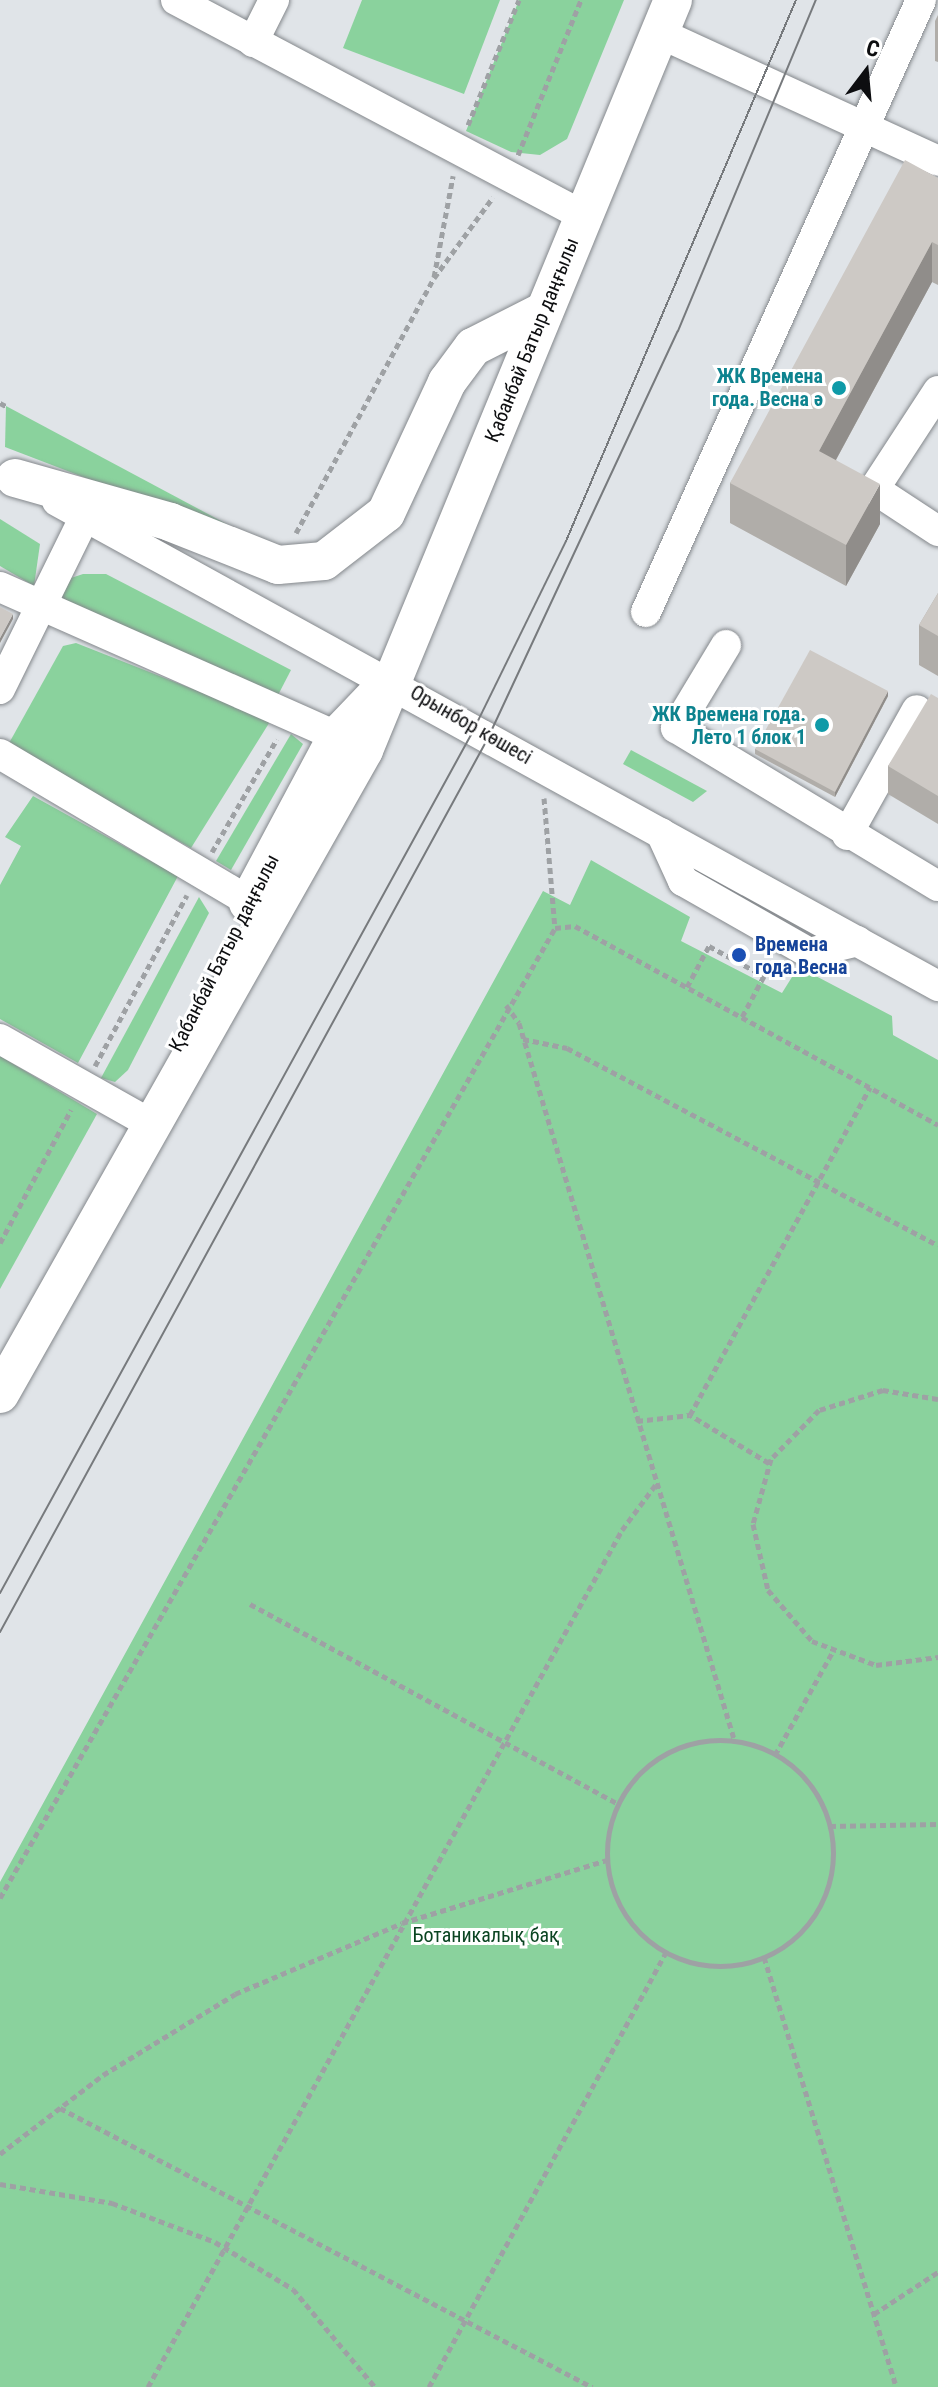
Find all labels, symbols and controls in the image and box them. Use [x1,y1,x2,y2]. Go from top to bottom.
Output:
north arrow [826,32,906,112]
text: С [863,35,882,62]
street label: Қабанбай Батыр даңғылы [480,234,584,446]
place label: ЖК Времена года. Весна ә [712,364,823,411]
marker: ЖК Времена года. Весна ә [830,379,848,397]
street label: Орынбор көшесі [406,680,536,770]
place label: ЖК Времена года. Лето 1 блок 1 [652,702,806,749]
marker: ЖК Времена года. Лето 1 блок 1 [813,716,831,734]
street label: Қабанбай Батыр даңғылы [164,850,284,1056]
place label: Времена года.Весна [755,932,847,979]
marker: Времена года.Весна [730,946,748,964]
park label: Ботаникалық бақ [413,1923,559,1947]

